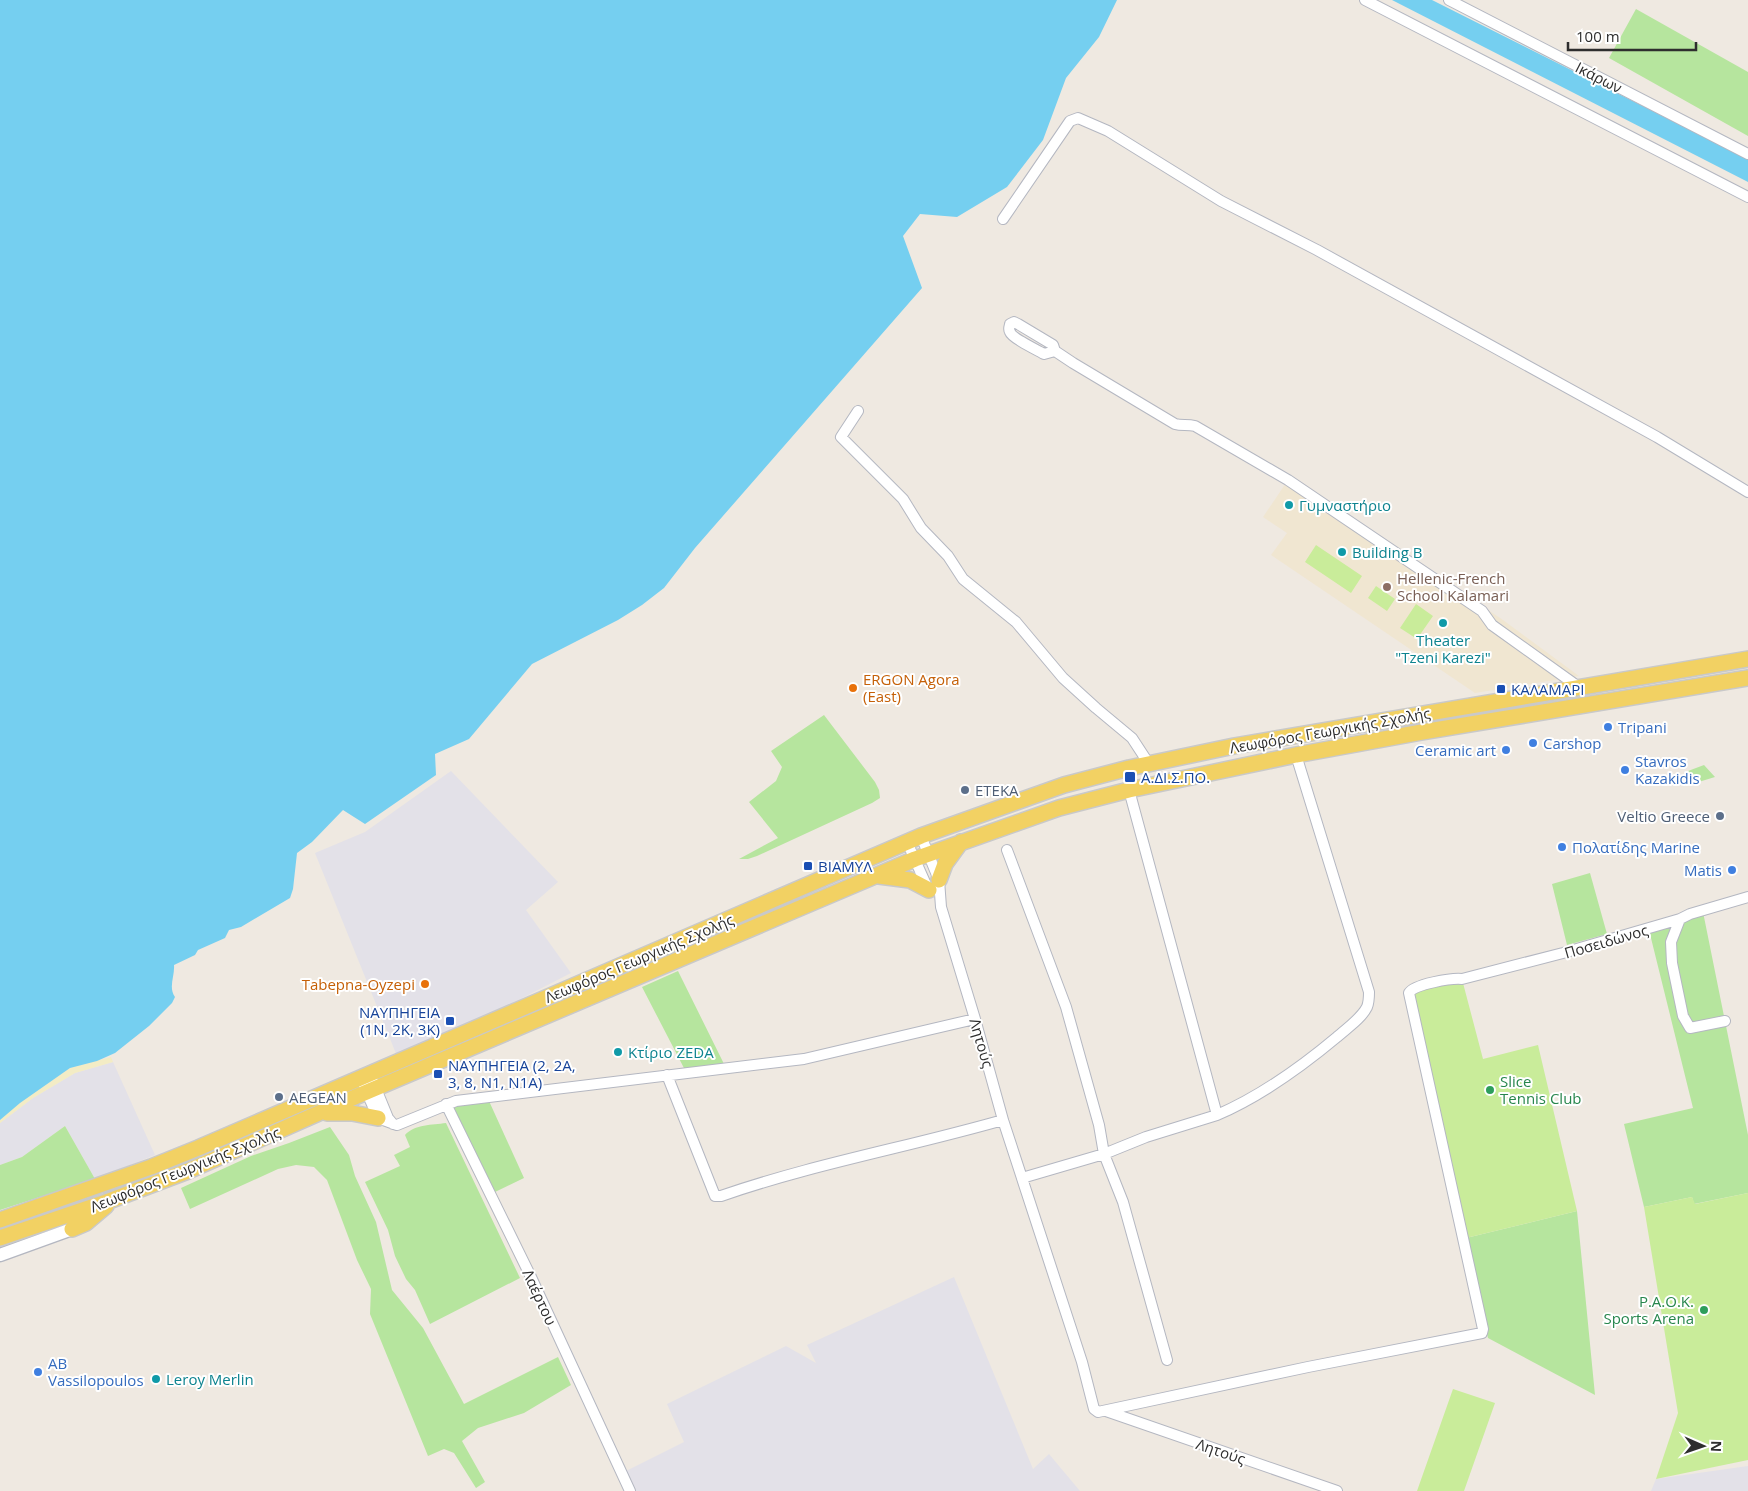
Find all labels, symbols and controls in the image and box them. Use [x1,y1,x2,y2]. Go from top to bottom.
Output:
scale bar [1568,20,1696,52]
text: 100 m [1576,26,1620,46]
street label: Ικάρων [1572,57,1626,97]
place label: Γυμναστήριο [1299,495,1391,515]
marker: Γυμναστήριο [1283,499,1295,511]
place label: Building B [1352,542,1422,562]
marker: Building B [1336,546,1348,558]
place label: Hellenic-French School Kalamari [1397,568,1509,605]
marker: Hellenic-French School Kalamari [1381,581,1393,593]
marker: Theater "Tzeni Karezi" [1437,617,1449,629]
place label: Theater "Tzeni Karezi" [1395,630,1491,667]
place label: ERGON Agora (East) [863,669,959,706]
place label: ΚΑΛΑΜΑΡΙ [1511,679,1584,699]
marker: ERGON Agora (East) [847,682,859,694]
marker: ΚΑΛΑΜΑΡΙ [1495,683,1507,695]
street label: Λεωφόρος Γεωργικής Σχολής [1228,702,1432,758]
place label: Tripani [1618,717,1667,737]
marker: Tripani [1602,721,1614,733]
place label: Carshop [1543,733,1601,753]
marker: Carshop [1527,737,1539,749]
place label: Ceramic art [1415,740,1496,760]
marker: Ceramic art [1500,744,1512,756]
place label: Stavros Kazakidis [1635,751,1700,788]
marker: Stavros Kazakidis [1619,764,1631,776]
place label: Α.ΔΙ.Σ.ΠΟ. [1141,767,1210,787]
marker: Α.ΔΙ.Σ.ΠΟ. [1123,770,1137,784]
place label: ΕΤΕΚΑ [975,780,1019,800]
marker: ΕΤΕΚΑ [959,784,971,796]
place label: Veltio Greece [1617,806,1710,826]
marker: Veltio Greece [1714,810,1726,822]
place label: Πολατίδης Marine [1572,837,1700,857]
marker: Πολατίδης Marine [1556,841,1568,853]
place label: ΒΙΑΜΥΛ [818,856,873,876]
marker: ΒΙΑΜΥΛ [802,860,814,872]
place label: Matis [1684,860,1722,880]
marker: Matis [1726,864,1738,876]
street label: Λεωφόρος Γεωργικής Σχολής [541,909,737,1007]
street label: Ποσειδώνος [1562,919,1650,963]
place label: Tabepna-Oyzepi [302,974,415,994]
marker: Tabepna-Oyzepi [419,978,431,990]
place label: ΝΑΥΠΗΓΕΙΑ (1Ν, 2Κ, 3Κ) [359,1002,441,1039]
marker: ΝΑΥΠΗΓΕΙΑ (1Ν, 2Κ, 3Κ) [444,1015,456,1027]
street label: Λητούς [965,1016,999,1070]
place label: Κτίριο ZEDA [628,1042,714,1062]
marker: Κτίριο ZEDA [612,1046,624,1058]
place label: ΝΑΥΠΗΓΕΙΑ (2, 2Α, 3, 8, Ν1, Ν1Α) [448,1055,576,1092]
marker: ΝΑΥΠΗΓΕΙΑ (2, 2Α, 3, 8, Ν1, Ν1Α) [432,1068,444,1080]
place label: Slice Tennis Club [1500,1071,1582,1108]
marker: Slice Tennis Club [1484,1084,1496,1096]
place label: AEGEAN [289,1087,347,1107]
marker: AEGEAN [273,1091,285,1103]
street label: Λεωφόρος Γεωργικής Σχολής [87,1122,283,1216]
street label: Λαέρτου [518,1266,562,1328]
place label: P.A.O.K. Sports Arena [1603,1291,1694,1328]
marker: P.A.O.K. Sports Arena [1698,1304,1710,1316]
place label: AB Vassilopoulos [48,1353,144,1390]
marker: AB Vassilopoulos [32,1366,44,1378]
place label: Leroy Merlin [166,1369,254,1389]
marker: Leroy Merlin [150,1373,162,1385]
north arrow [1678,1421,1728,1471]
street label: Λητούς [1194,1433,1248,1469]
text: N [1707,1440,1726,1452]

